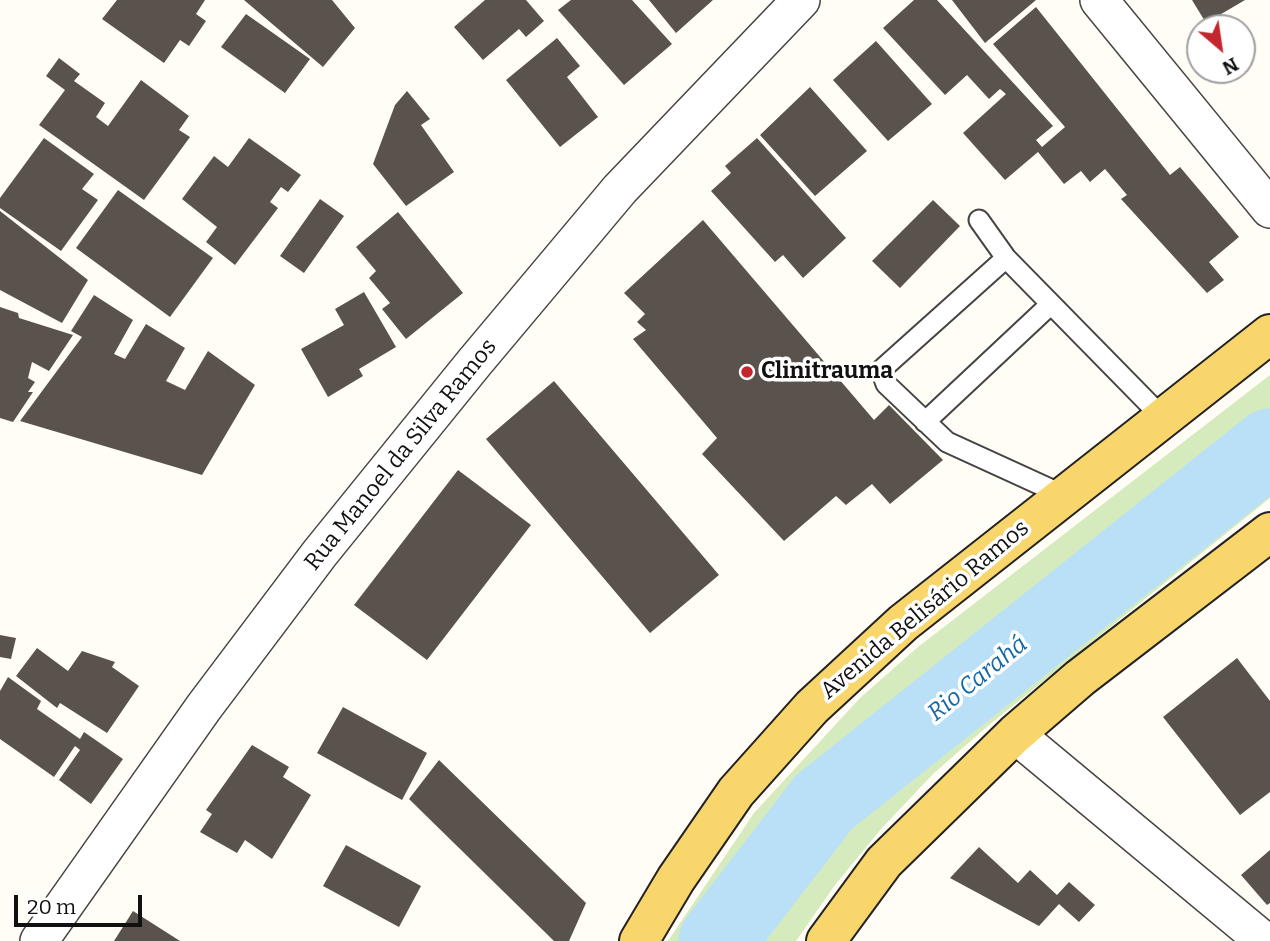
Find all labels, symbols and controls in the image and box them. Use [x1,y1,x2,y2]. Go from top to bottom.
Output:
north arrow [1186,14,1256,84]
text: N [1218,52,1242,80]
street label: Rua Manoel da Silva Ramos [299,334,503,576]
place label: Clinitrauma [761,358,893,386]
marker: Clinitrauma [739,364,755,380]
street label: Avenida Belisário Ramos [815,515,1035,705]
water label: Rio Carahá [923,630,1033,728]
scale bar [18,881,145,925]
text: 20 m [27,894,76,920]

